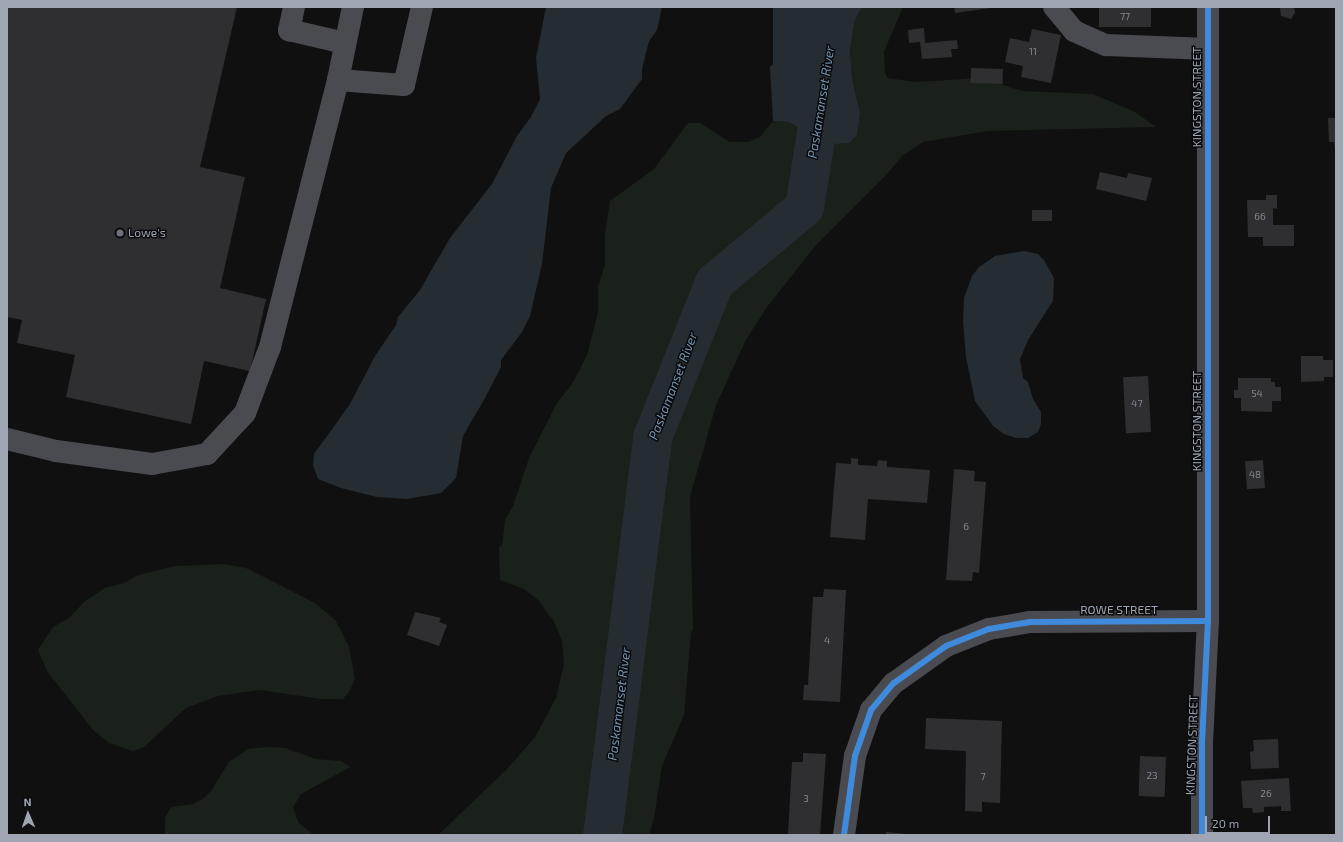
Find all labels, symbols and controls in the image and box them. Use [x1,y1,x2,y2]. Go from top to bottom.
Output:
house number: 77 [1120,11,1130,23]
water label: Paskamanset River [804,45,838,159]
house number: 11 [1029,46,1037,58]
street label: KINGSTON STREET [1190,47,1204,147]
house number: 66 [1254,211,1266,223]
place label: Lowe's [128,226,166,240]
marker: Lowe's [115,228,125,238]
water label: Paskamanset River [645,330,701,442]
street label: KINGSTON STREET [1190,371,1204,471]
house number: 54 [1251,388,1263,400]
house number: 47 [1131,398,1143,410]
house number: 48 [1249,469,1261,481]
house number: 6 [963,521,969,533]
street label: ROWE STREET [1080,603,1158,617]
house number: 4 [824,635,830,647]
water label: Paskamanset River [604,647,634,761]
street label: KINGSTON STREET [1183,695,1201,795]
house number: 23 [1146,770,1158,782]
house number: 7 [980,771,986,783]
house number: 26 [1260,788,1272,800]
house number: 3 [803,793,809,805]
north arrow [8,794,48,834]
text: N [23,795,32,808]
scale bar [1207,808,1272,834]
text: 20 m [1212,816,1239,830]

